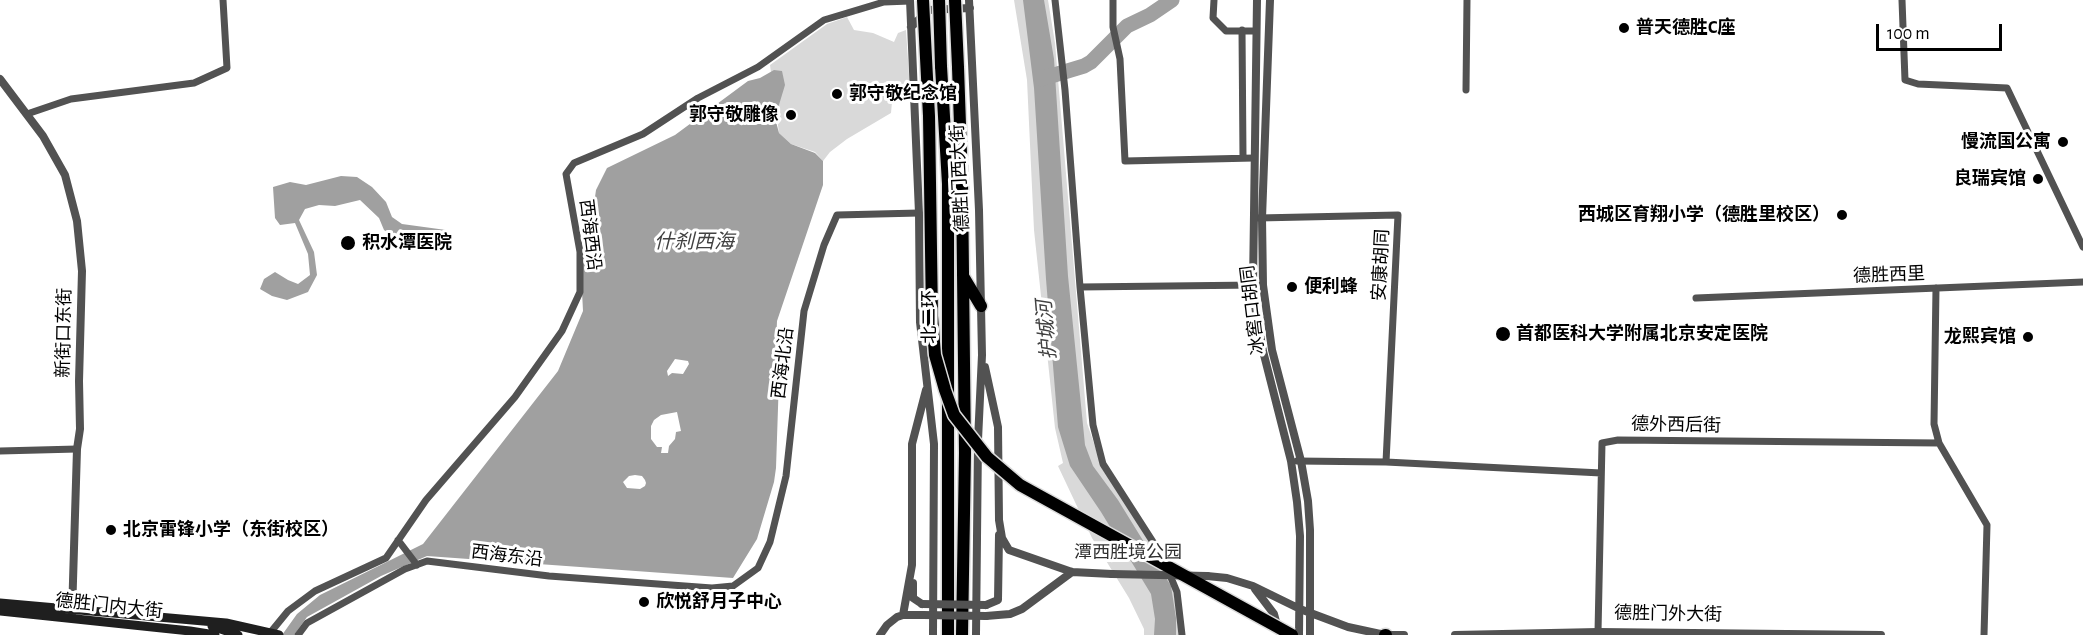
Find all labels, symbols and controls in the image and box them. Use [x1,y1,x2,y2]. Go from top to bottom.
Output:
scale bar [1879,12,2005,50]
place label: 普天德胜C座 [1636,17,1735,39]
marker: 普天德胜C座 [1617,21,1631,35]
text: 100 m [1887,25,1930,43]
place label: 郭守敬纪念馆 [849,83,957,105]
marker: 郭守敬纪念馆 [830,87,844,101]
place label: 郭守敬雕像 [689,104,779,126]
marker: 郭守敬雕像 [784,108,798,122]
street label: 德胜门西大街 [946,124,974,232]
place label: 慢流国公寓 [1961,131,2051,153]
marker: 慢流国公寓 [2056,135,2070,149]
place label: 良瑞宾馆 [1954,168,2026,190]
marker: 良瑞宾馆 [2031,172,2045,186]
street label: 西海西沿 [575,198,605,272]
place label: 西城区育翔小学（德胜里校区） [1578,204,1830,226]
marker: 西城区育翔小学（德胜里校区） [1835,208,1849,222]
street label: 安康胡同 [1368,228,1394,302]
water label: 什刹西海 [654,230,734,254]
place label: 积水潭医院 [362,232,452,254]
marker: 积水潭医院 [339,234,357,252]
street label: 德胜西里 [1853,263,1925,287]
street label: 冰窖口胡同 [1237,264,1269,356]
place label: 便利蜂 [1304,276,1358,298]
marker: 便利蜂 [1285,280,1299,294]
street label: 新街口东街 [52,288,76,378]
street label: 北二环 [919,290,941,344]
water label: 护城河 [1032,299,1062,361]
place label: 首都医科大学附属北京安定医院 [1516,323,1768,345]
marker: 首都医科大学附属北京安定医院 [1494,325,1512,343]
street label: 西海北沿 [768,326,798,400]
place label: 龙熙宾馆 [1944,326,2016,348]
marker: 龙熙宾馆 [2021,330,2035,344]
street label: 德外西后街 [1631,413,1721,437]
place label: 北京雷锋小学（东街校区） [123,519,339,541]
marker: 北京雷锋小学（东街校区） [104,523,118,537]
street label: 西海东沿 [470,541,544,571]
park label: 潭西胜境公园 [1074,542,1182,564]
street label: 德胜门内大街 [54,590,164,622]
place label: 欣悦舒月子中心 [656,591,782,613]
marker: 欣悦舒月子中心 [637,595,651,609]
street label: 德胜门外大街 [1614,602,1722,626]

